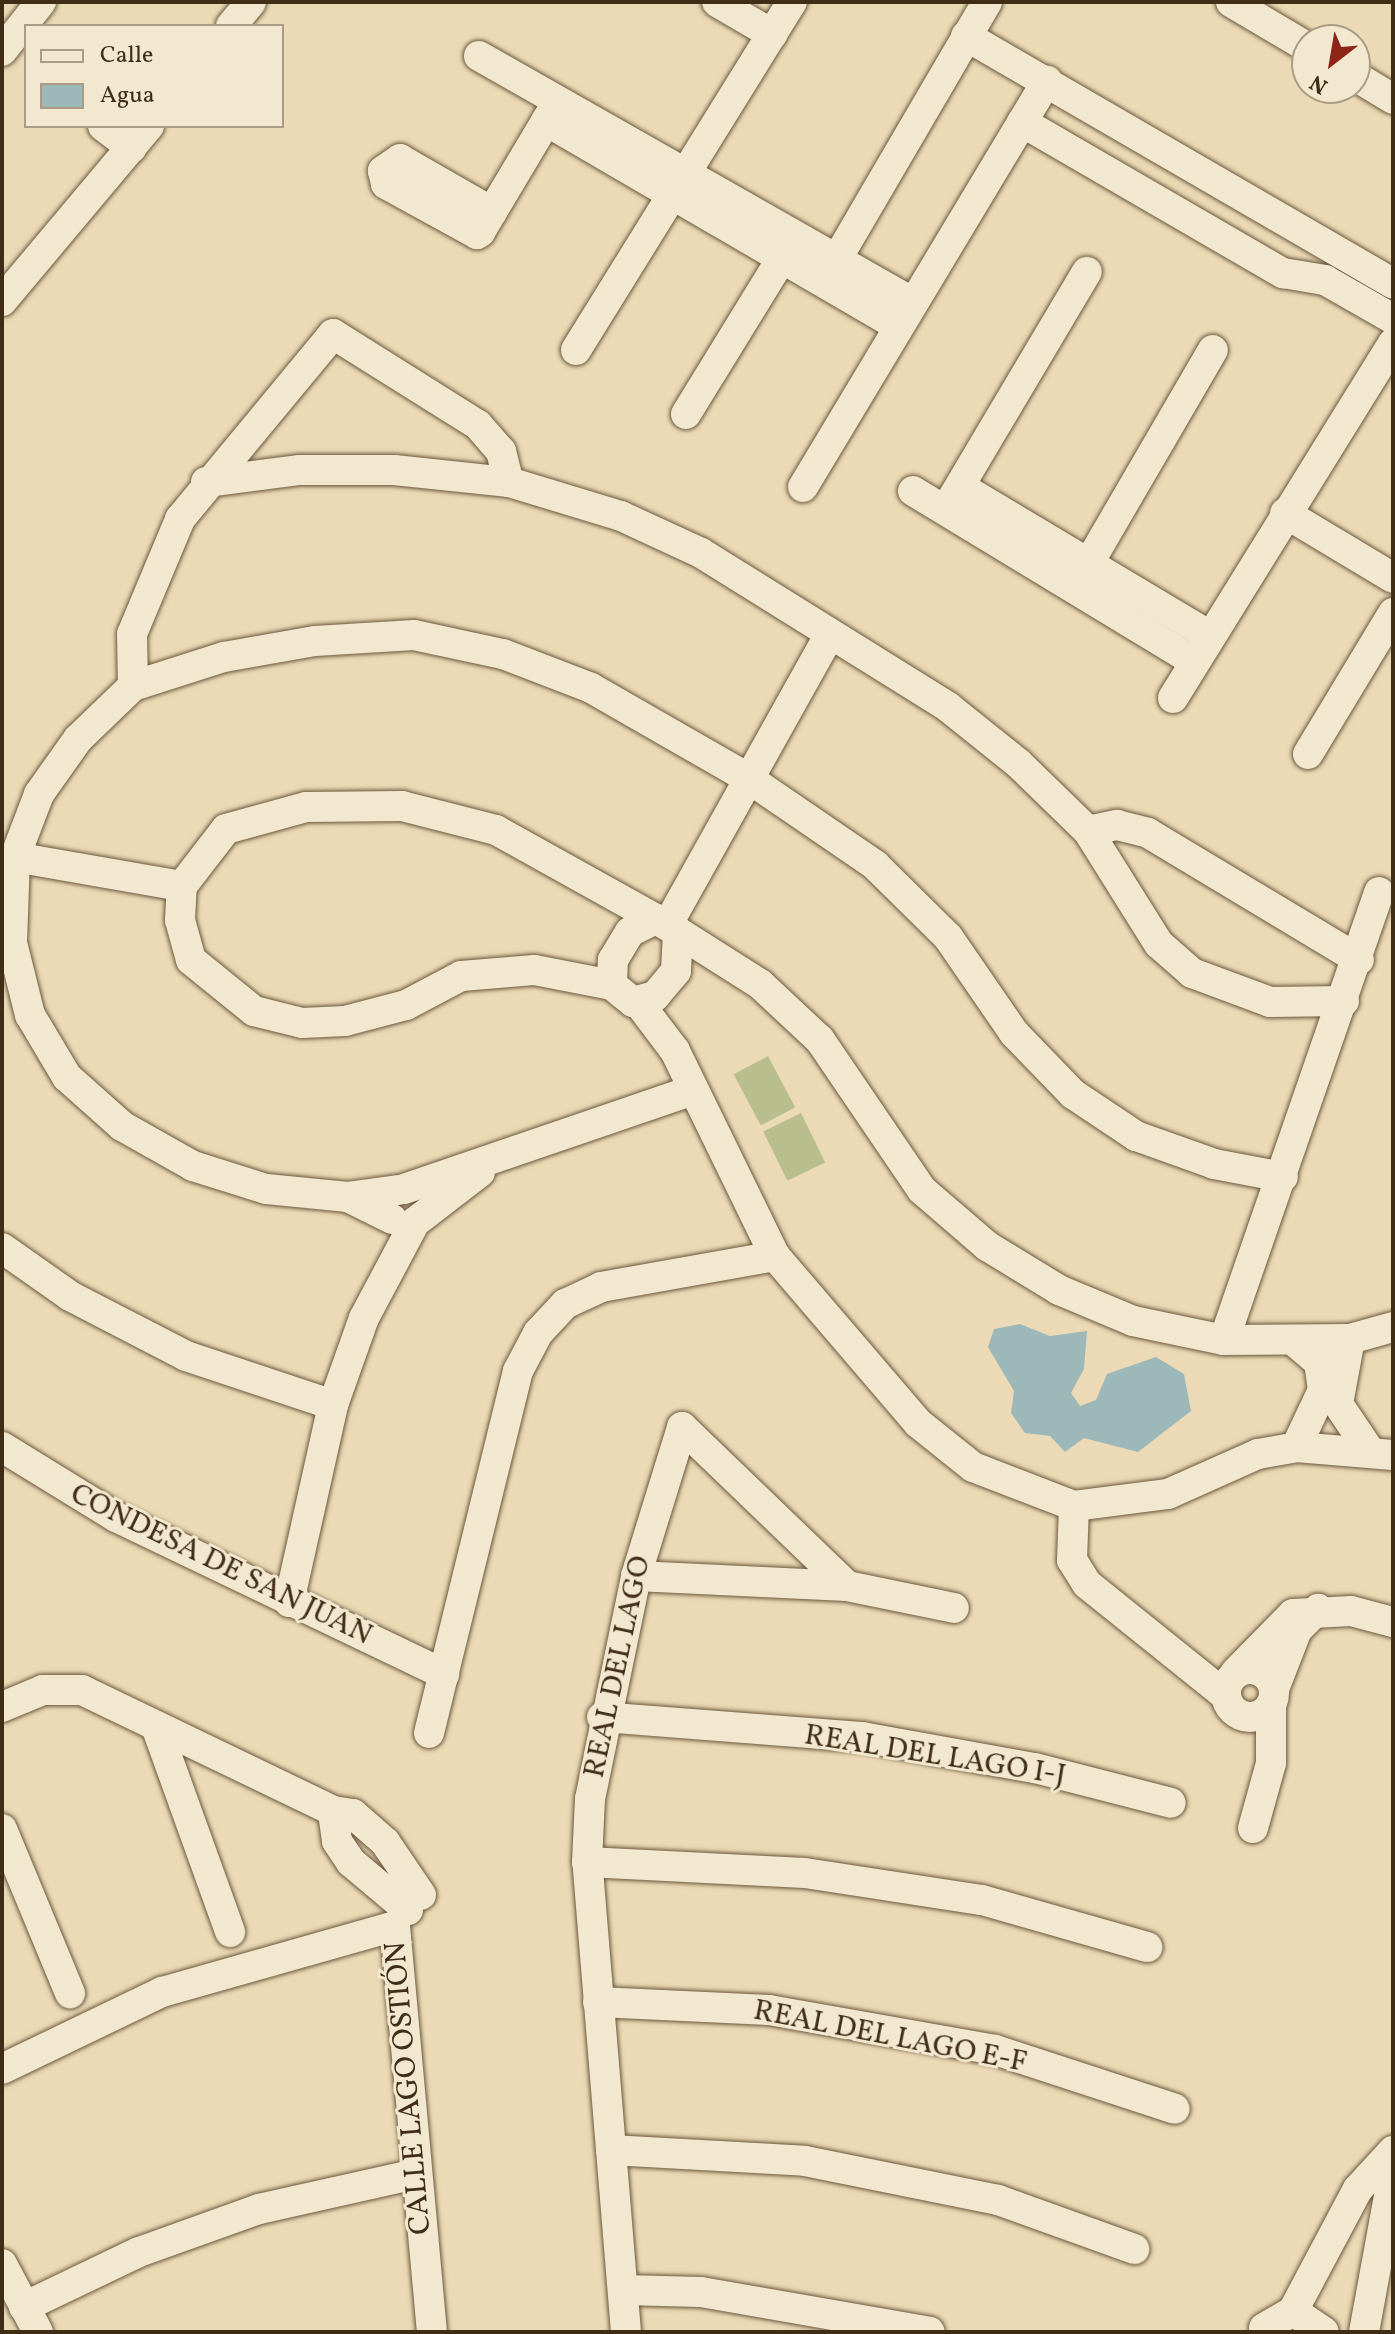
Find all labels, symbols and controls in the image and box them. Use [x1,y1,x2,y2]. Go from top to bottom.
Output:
legend [24,24,284,128]
north arrow [1291,24,1371,104]
text: Calle [100,39,153,73]
text: N [1305,66,1334,101]
text: Agua [100,79,155,113]
street label: CONDESA DE SAN JUAN [64,1476,378,1654]
street label: REAL DEL LAGO [577,1553,659,1781]
street label: REAL DEL LAGO I-J [802,1718,1068,1794]
street label: CALLE LAGO OSTIÓN [378,1940,440,2236]
street label: REAL DEL LAGO E-F [750,1993,1030,2081]

